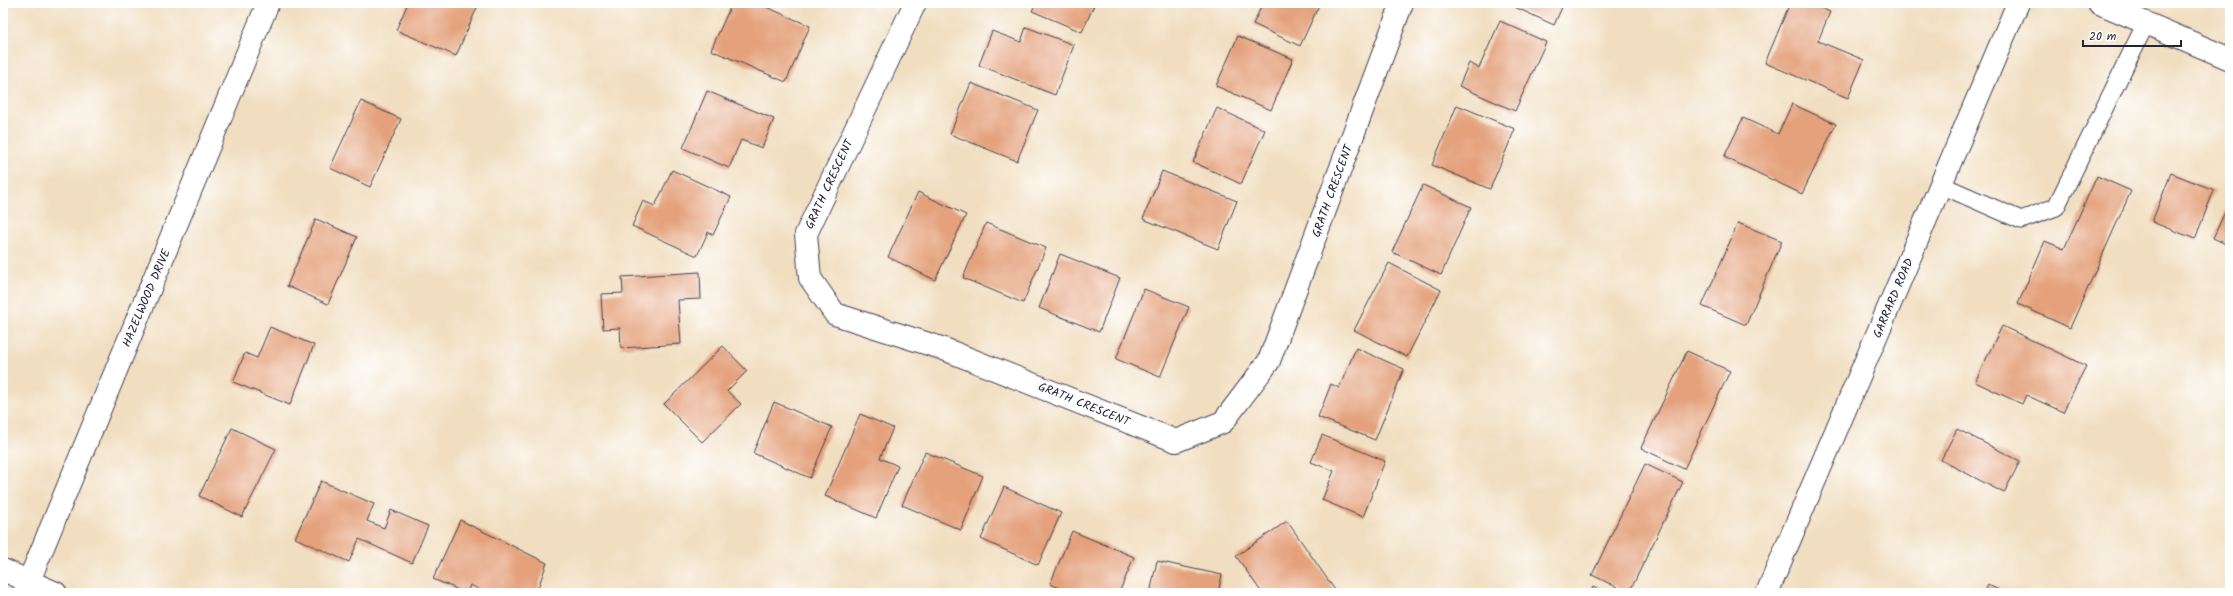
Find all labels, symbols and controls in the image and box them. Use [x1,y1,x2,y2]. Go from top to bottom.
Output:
scale bar [2083,22,2181,48]
text: 20 m [2089,27,2117,46]
street label: GRATH CRESCENT [800,135,859,232]
street label: GRATH CRESCENT [1307,141,1359,240]
street label: HAZELWOOD DRIVE [117,245,176,350]
street label: GARRARD ROAD [1868,255,1919,341]
street label: GRATH CRESCENT [1035,377,1134,432]

